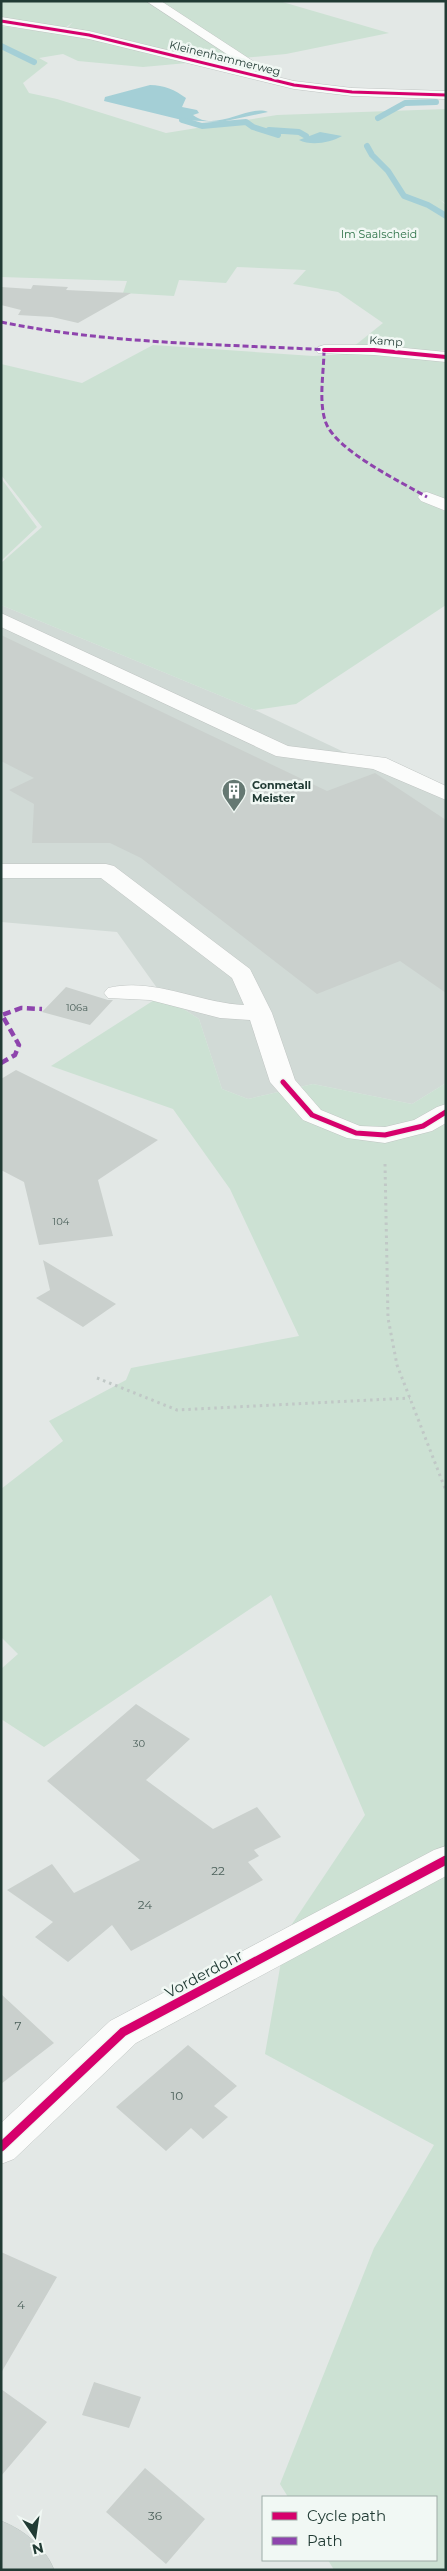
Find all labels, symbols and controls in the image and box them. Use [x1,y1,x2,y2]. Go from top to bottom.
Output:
street label: Kleinenhammerweg [168,37,282,79]
park label: Im Saalscheid [341,227,417,241]
street label: Kamp [369,333,403,349]
building icon: Conmetall Meister [221,778,247,812]
place label: Conmetall Meister [252,778,311,805]
house number: 106a [66,1001,88,1014]
house number: 104 [53,1215,70,1228]
house number: 30 [133,1737,146,1750]
house number: 22 [211,1863,225,1878]
house number: 24 [138,1897,152,1912]
street label: Vorderdohr [161,1945,246,2002]
house number: 7 [14,2018,22,2033]
house number: 10 [171,2088,183,2103]
house number: 4 [17,2297,25,2312]
legend [262,2496,437,2561]
text: Cycle path [307,2506,386,2525]
house number: 36 [148,2508,162,2523]
north arrow [10,2511,60,2561]
text: Path [307,2531,343,2550]
text: N [30,2539,45,2559]

